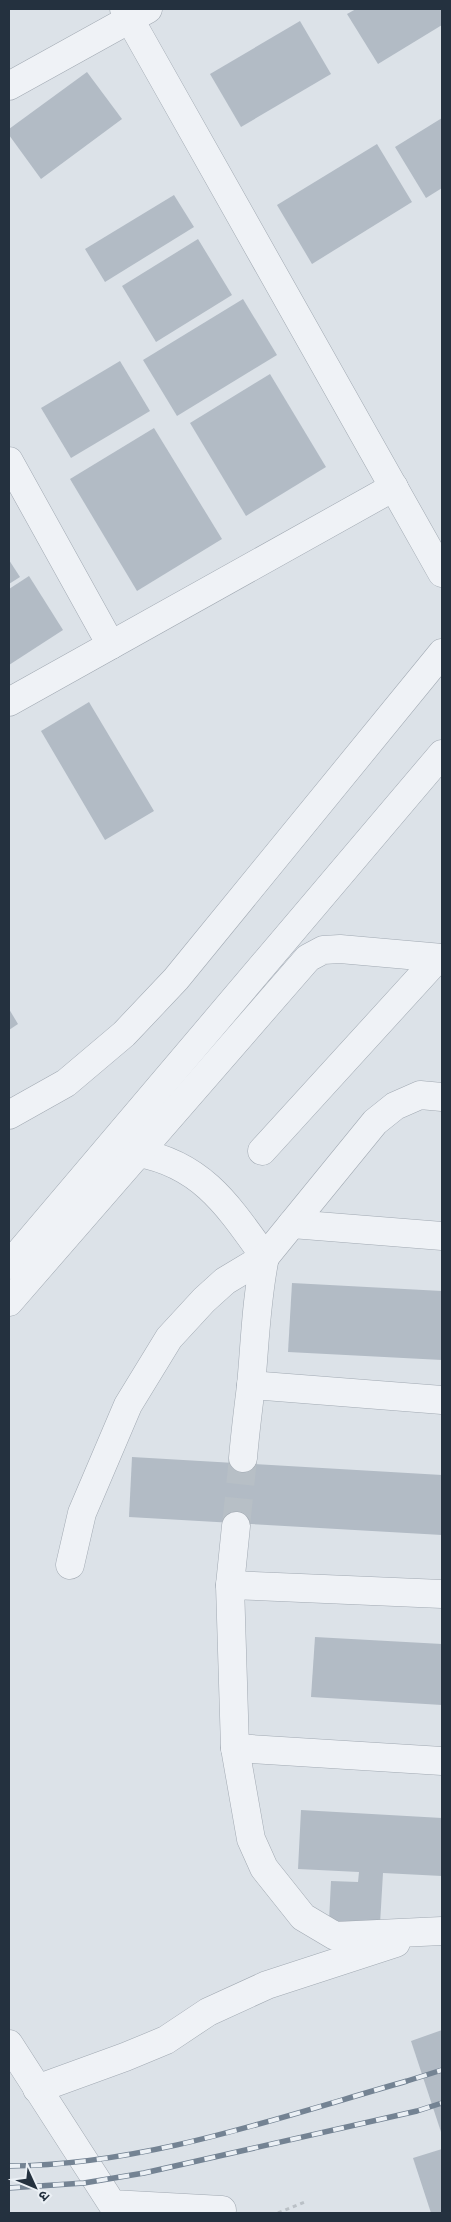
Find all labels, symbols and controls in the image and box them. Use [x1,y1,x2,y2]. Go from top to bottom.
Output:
north arrow [10,2162,60,2212]
text: उ [34,2186,54,2207]

